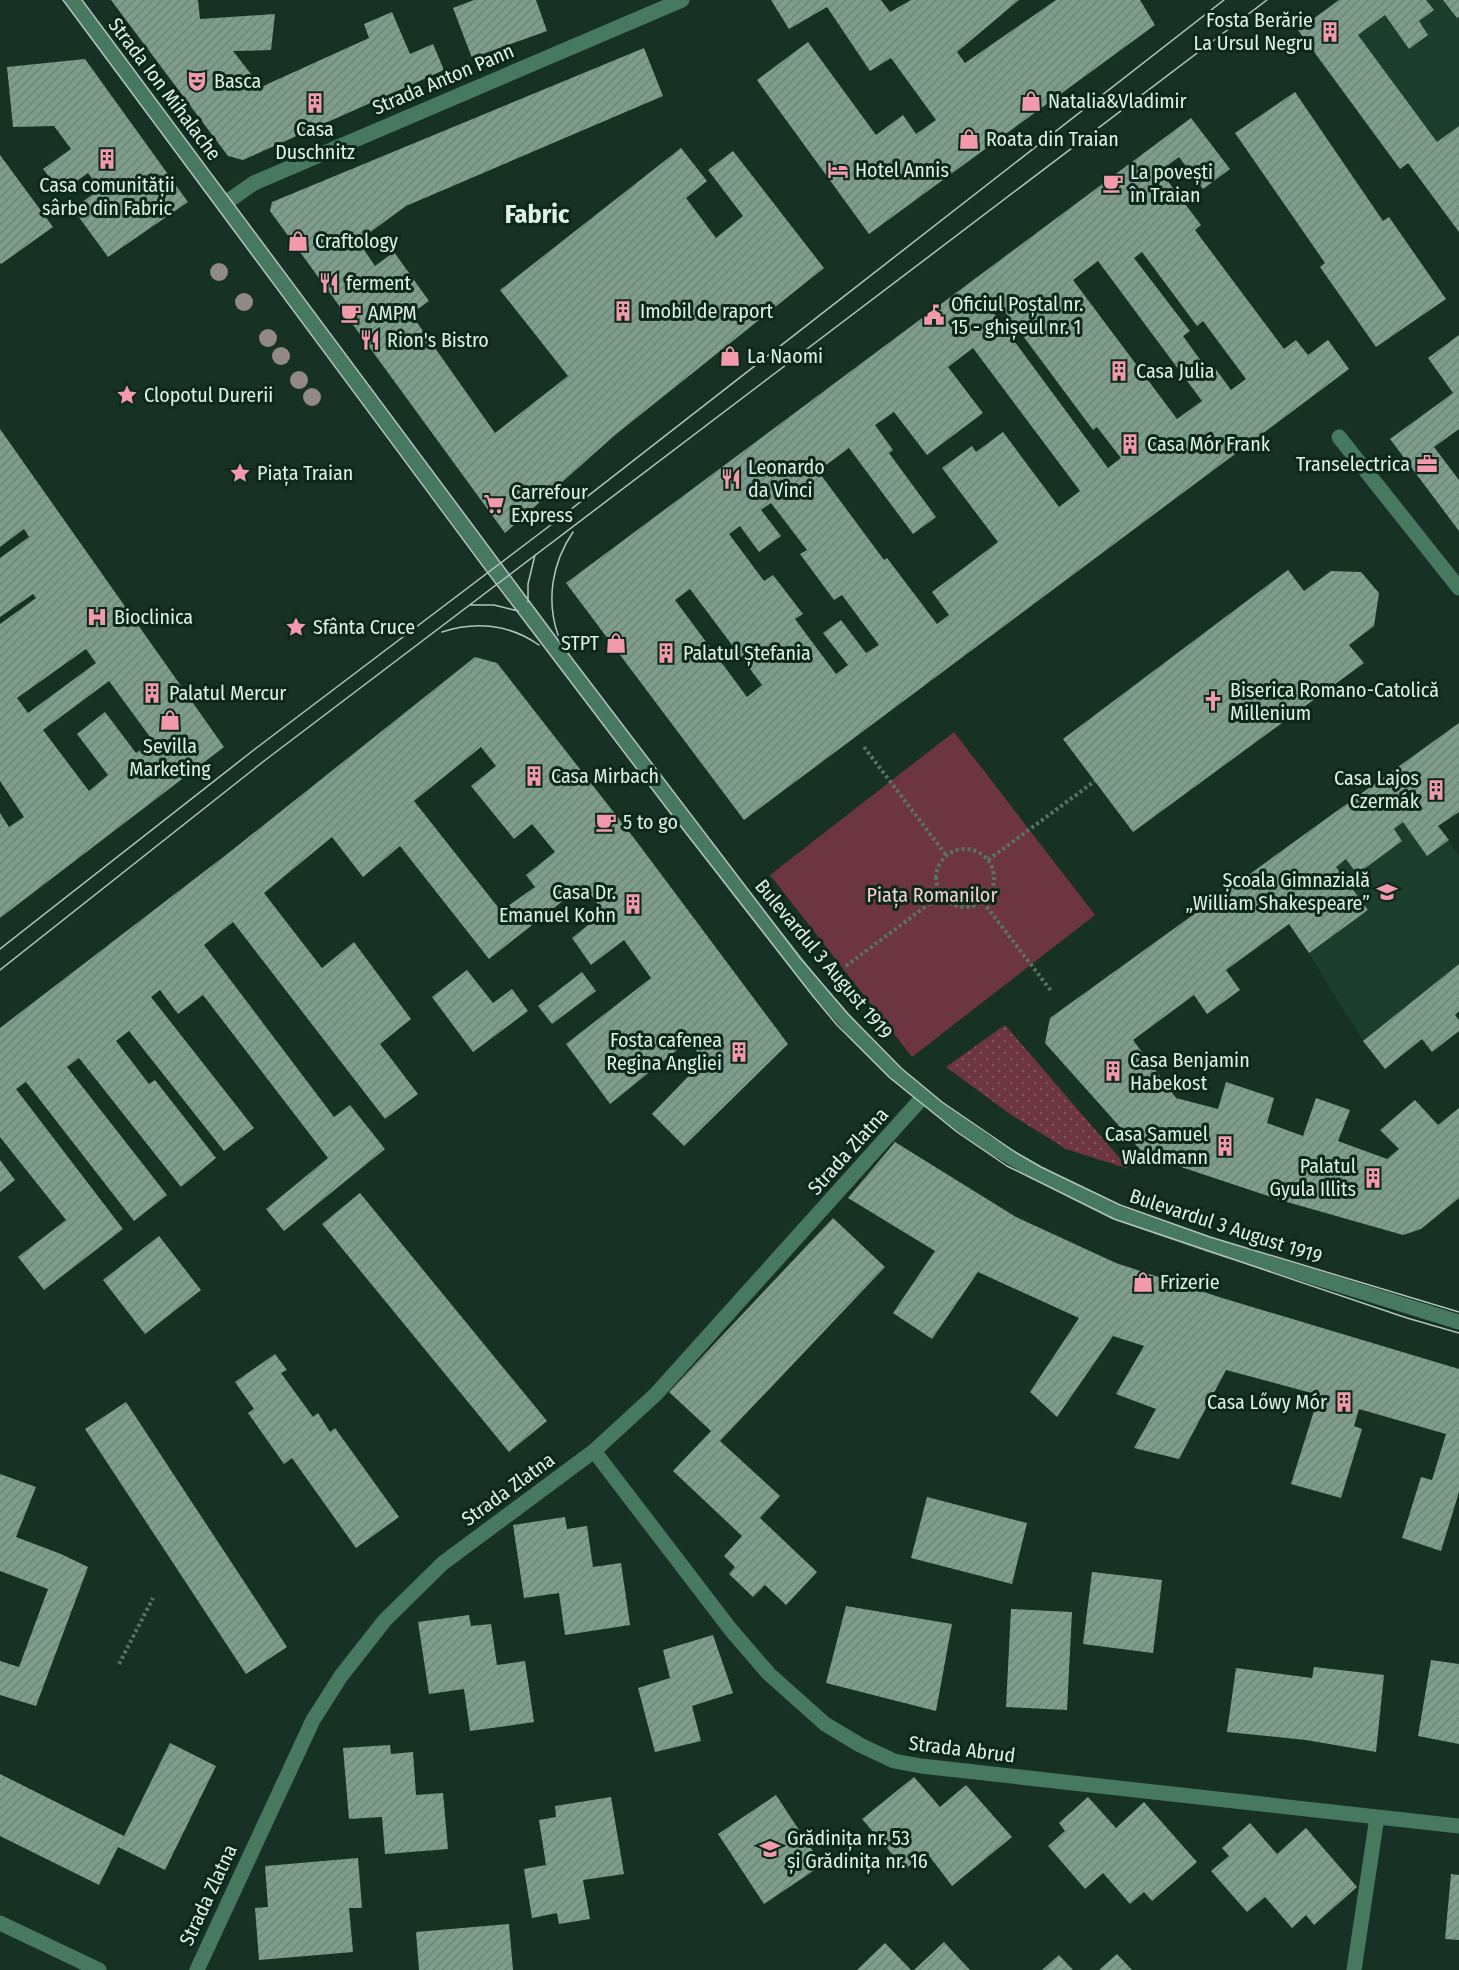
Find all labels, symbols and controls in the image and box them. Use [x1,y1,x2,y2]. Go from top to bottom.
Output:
place label: Fosta Berărie La Ursul Negru [1193,8,1313,55]
street label: Strada Ion Mihalache [104,13,226,165]
building icon: Fosta Berărie La Ursul Negru [1318,20,1342,44]
street label: Strada Anton Pann [369,38,517,120]
theatre icon: Basca [185,69,209,93]
place label: Basca [214,69,261,93]
shop icon: Natalia&Vladimir [1019,89,1043,113]
place label: Natalia&Vladimir [1048,89,1187,113]
building icon: Casa Duschnitz [303,91,327,115]
place label: Casa Duschnitz [275,117,355,164]
shop icon: Roata din Traian [957,127,981,151]
place label: Roata din Traian [986,127,1119,151]
building icon: Casa comunității sârbe din Fabric [95,147,119,171]
hotel icon: Hotel Annis [826,158,850,182]
place label: Hotel Annis [855,158,949,182]
place label: La povești în Traian [1129,160,1213,207]
cafe icon: La povești în Traian [1101,171,1125,195]
place label: Casa comunității sârbe din Fabric [39,173,175,220]
district label: Fabric [505,199,570,230]
shop icon: Craftology [286,229,310,253]
place label: Craftology [315,229,398,253]
restaurant icon: ferment [317,271,341,295]
place label: ferment [346,271,412,295]
place label: Oficiul Poștal nr. 15 - ghișeul nr. 1 [951,292,1083,340]
building icon: Imobil de raport [611,299,635,323]
place label: Imobil de raport [640,299,773,323]
cafe icon: AMPM [339,301,363,325]
place label: AMPM [368,301,417,325]
public building icon: Oficiul Poștal nr. 15 - ghișeul nr. 1 [922,303,946,327]
restaurant icon: Rion's Bistro [358,328,382,352]
place label: Rion's Bistro [387,328,489,352]
shop icon: La Naomi [718,344,742,368]
place label: La Naomi [747,344,823,368]
building icon: Casa Julia [1107,359,1131,383]
place label: Casa Julia [1136,359,1215,383]
place icon: Clopotul Durerii [115,383,139,407]
place label: Clopotul Durerii [144,383,273,407]
building icon: Casa Mór Frank [1118,432,1142,456]
place label: Casa Mór Frank [1147,432,1271,456]
place label: Transelectrica [1296,452,1410,476]
office icon: Transelectrica [1415,452,1439,476]
place label: Leonardo da Vinci [748,455,825,502]
place icon: Piața Traian [228,461,252,485]
place label: Piața Traian [257,461,353,486]
restaurant icon: Leonardo da Vinci [719,467,743,491]
place label: Carrefour Express [511,480,588,527]
supermarket icon: Carrefour Express [482,492,506,516]
hospital icon: Bioclinica [85,605,109,629]
place label: Bioclinica [114,605,193,629]
place icon: Sfânta Cruce [284,615,308,639]
place label: Sfânta Cruce [313,615,415,639]
place label: STPT [561,631,600,655]
shop icon: STPT [604,631,628,655]
building icon: Palatul Ștefania [654,641,678,665]
place label: Palatul Ștefania [683,641,811,666]
place label: Biserica Romano-Catolică Millenium [1230,678,1439,725]
building icon: Palatul Mercur [140,681,164,705]
place label: Palatul Mercur [169,681,286,705]
church icon: Biserica Romano-Catolică Millenium [1201,689,1225,713]
shop icon: Sevilla Marketing [158,708,182,732]
place label: Sevilla Marketing [129,734,211,781]
building icon: Casa Mirbach [522,764,546,788]
place label: Casa Mirbach [551,764,659,788]
place label: Casa Lajos Czermák [1334,766,1420,813]
building icon: Casa Lajos Czermák [1424,778,1448,802]
cafe icon: 5 to go [594,810,618,834]
place label: 5 to go [623,810,678,834]
place label: Școala Gimnazială „William Shakespeare” [1186,868,1370,915]
street label: Bulevardul 3 August 1919 [750,874,898,1044]
place label: Casa Dr. Emanuel Kohn [499,880,616,927]
school or university icon: Școala Gimnazială „William Shakespeare” [1375,880,1399,904]
park label: Piața Romanilor [867,883,997,908]
building icon: Casa Dr. Emanuel Kohn [621,892,645,916]
place label: Fosta cafenea Regina Angliei [606,1028,722,1075]
building icon: Fosta cafenea Regina Angliei [727,1040,751,1064]
place label: Casa Benjamin Habekost [1130,1048,1250,1095]
building icon: Casa Benjamin Habekost [1101,1059,1125,1083]
street label: Strada Zlatna [803,1103,893,1199]
place label: Casa Samuel Waldmann [1105,1122,1208,1169]
building icon: Casa Samuel Waldmann [1213,1134,1237,1158]
place label: Palatul Gyula Illits [1270,1154,1356,1201]
building icon: Palatul Gyula Illits [1361,1166,1385,1190]
street label: Bulevardul 3 August 1919 [1127,1183,1325,1269]
shop icon: Frizerie [1131,1270,1155,1294]
place label: Frizerie [1160,1270,1220,1294]
place label: Casa Lőwy Mór [1207,1390,1327,1414]
building icon: Casa Lőwy Mór [1332,1390,1356,1414]
street label: Strada Zlatna [457,1447,559,1531]
street label: Strada Abrud [907,1731,1017,1767]
place label: Grădinița nr. 53 și Grădinița nr. 16 [787,1826,928,1874]
school or university icon: Grădinița nr. 53 și Grădinița nr. 16 [758,1837,782,1861]
street label: Strada Zlatna [174,1841,242,1949]

